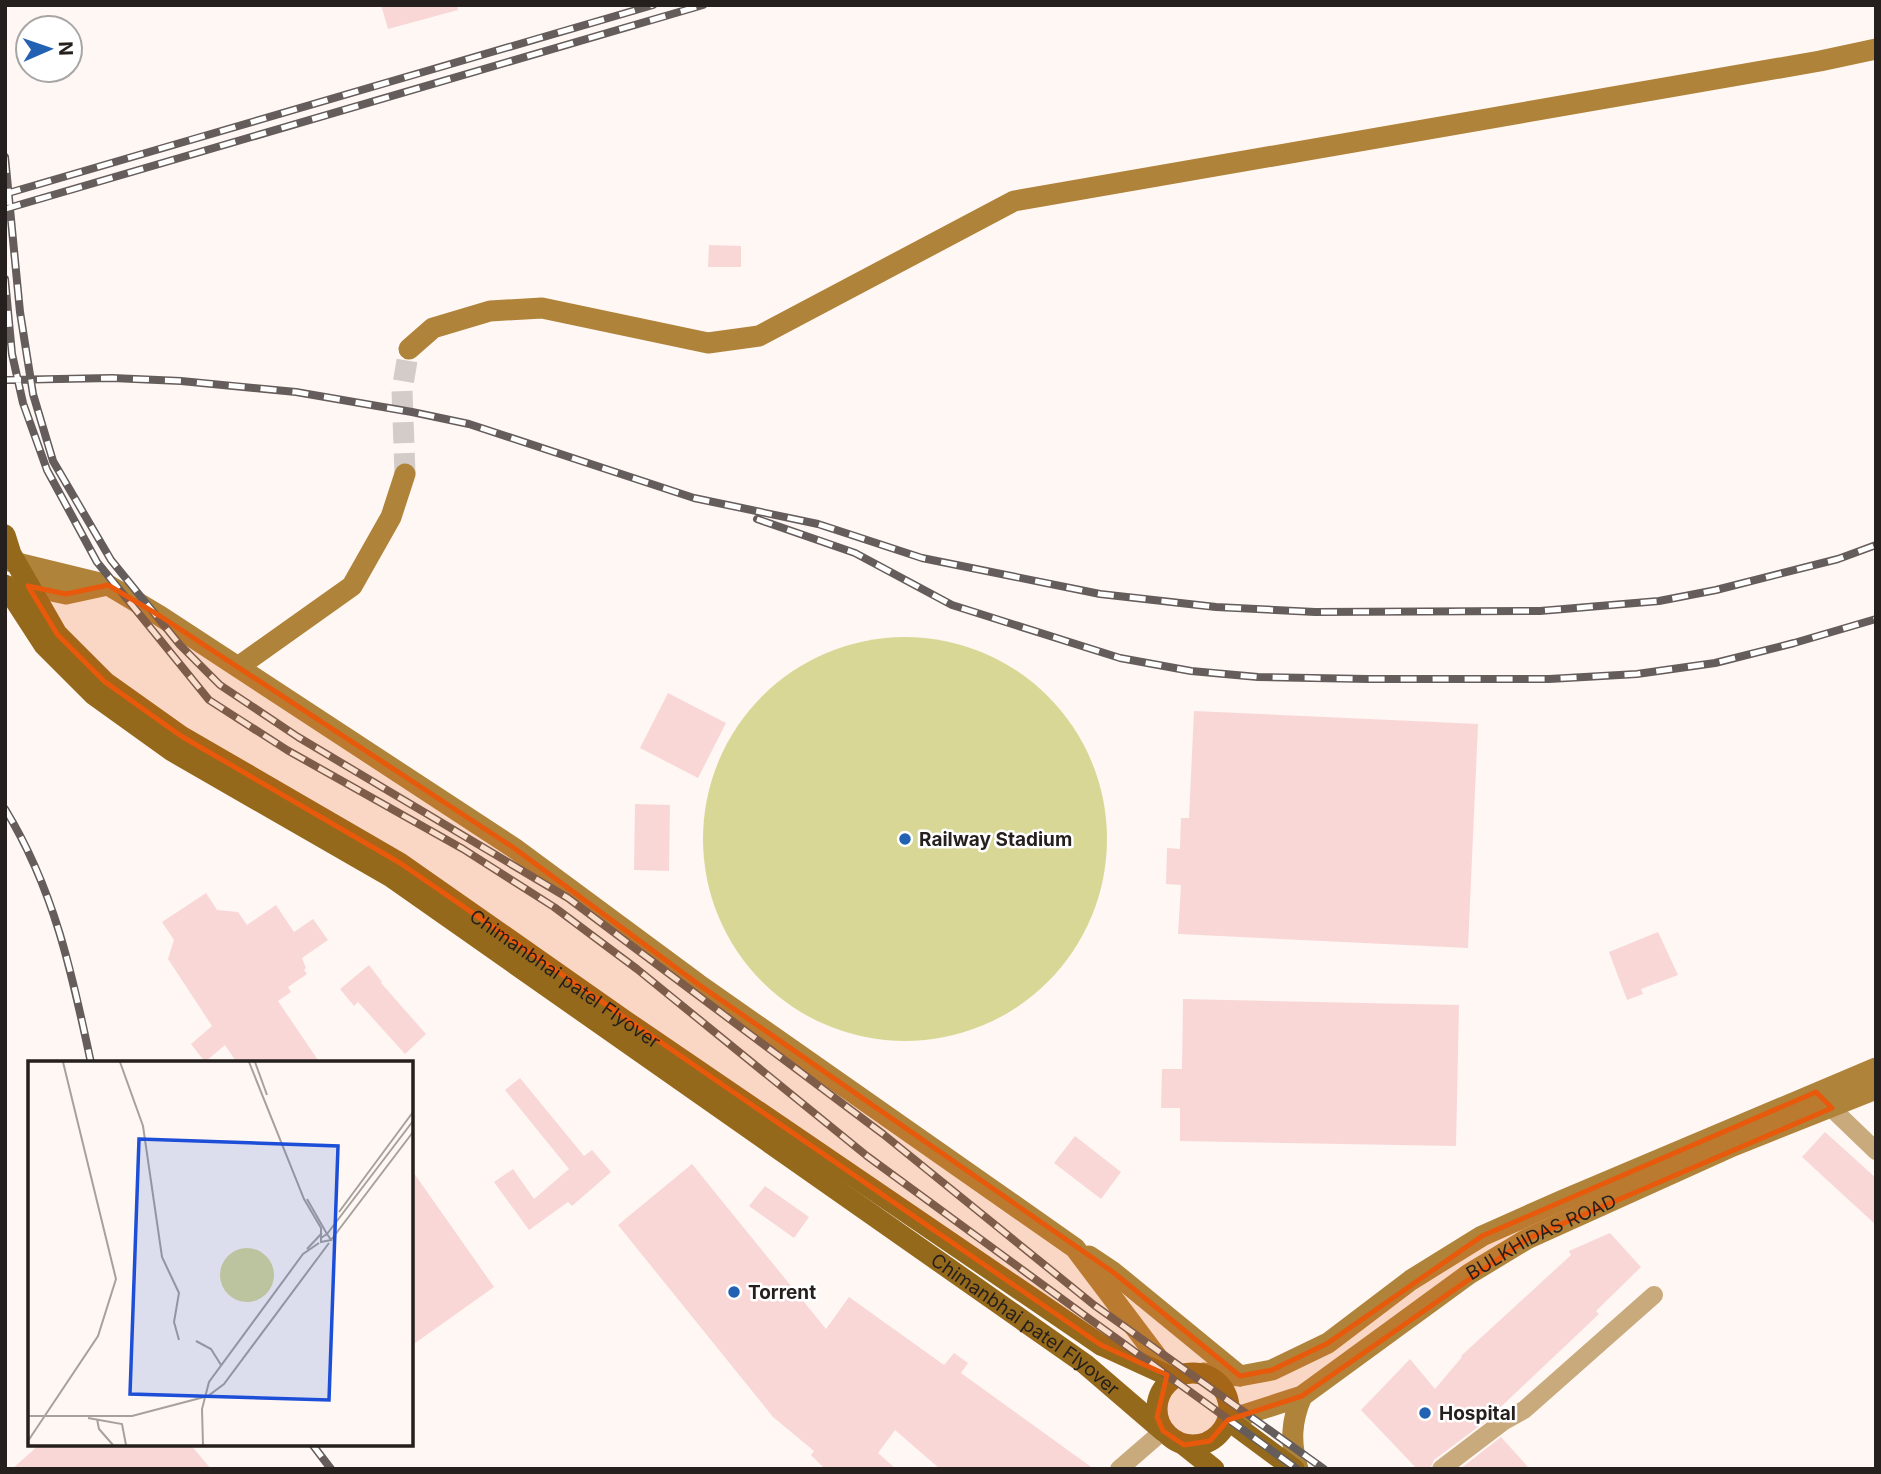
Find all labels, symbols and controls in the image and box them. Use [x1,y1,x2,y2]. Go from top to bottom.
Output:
north arrow [14,14,84,84]
text: N [54,41,77,56]
place label: Railway Stadium [919,828,1072,851]
marker: Railway Stadium [897,831,913,847]
street label: Chimanbhai patel Flyover [465,904,665,1053]
inset map [28,1061,413,1446]
street label: BULKHIDAS ROAD [1462,1189,1620,1285]
street label: Chimanbhai patel Flyover [927,1248,1124,1400]
place label: Torrent [748,1281,816,1304]
marker: Torrent [726,1284,742,1300]
place label: Hospital [1439,1402,1516,1425]
marker: Hospital [1417,1405,1433,1421]

